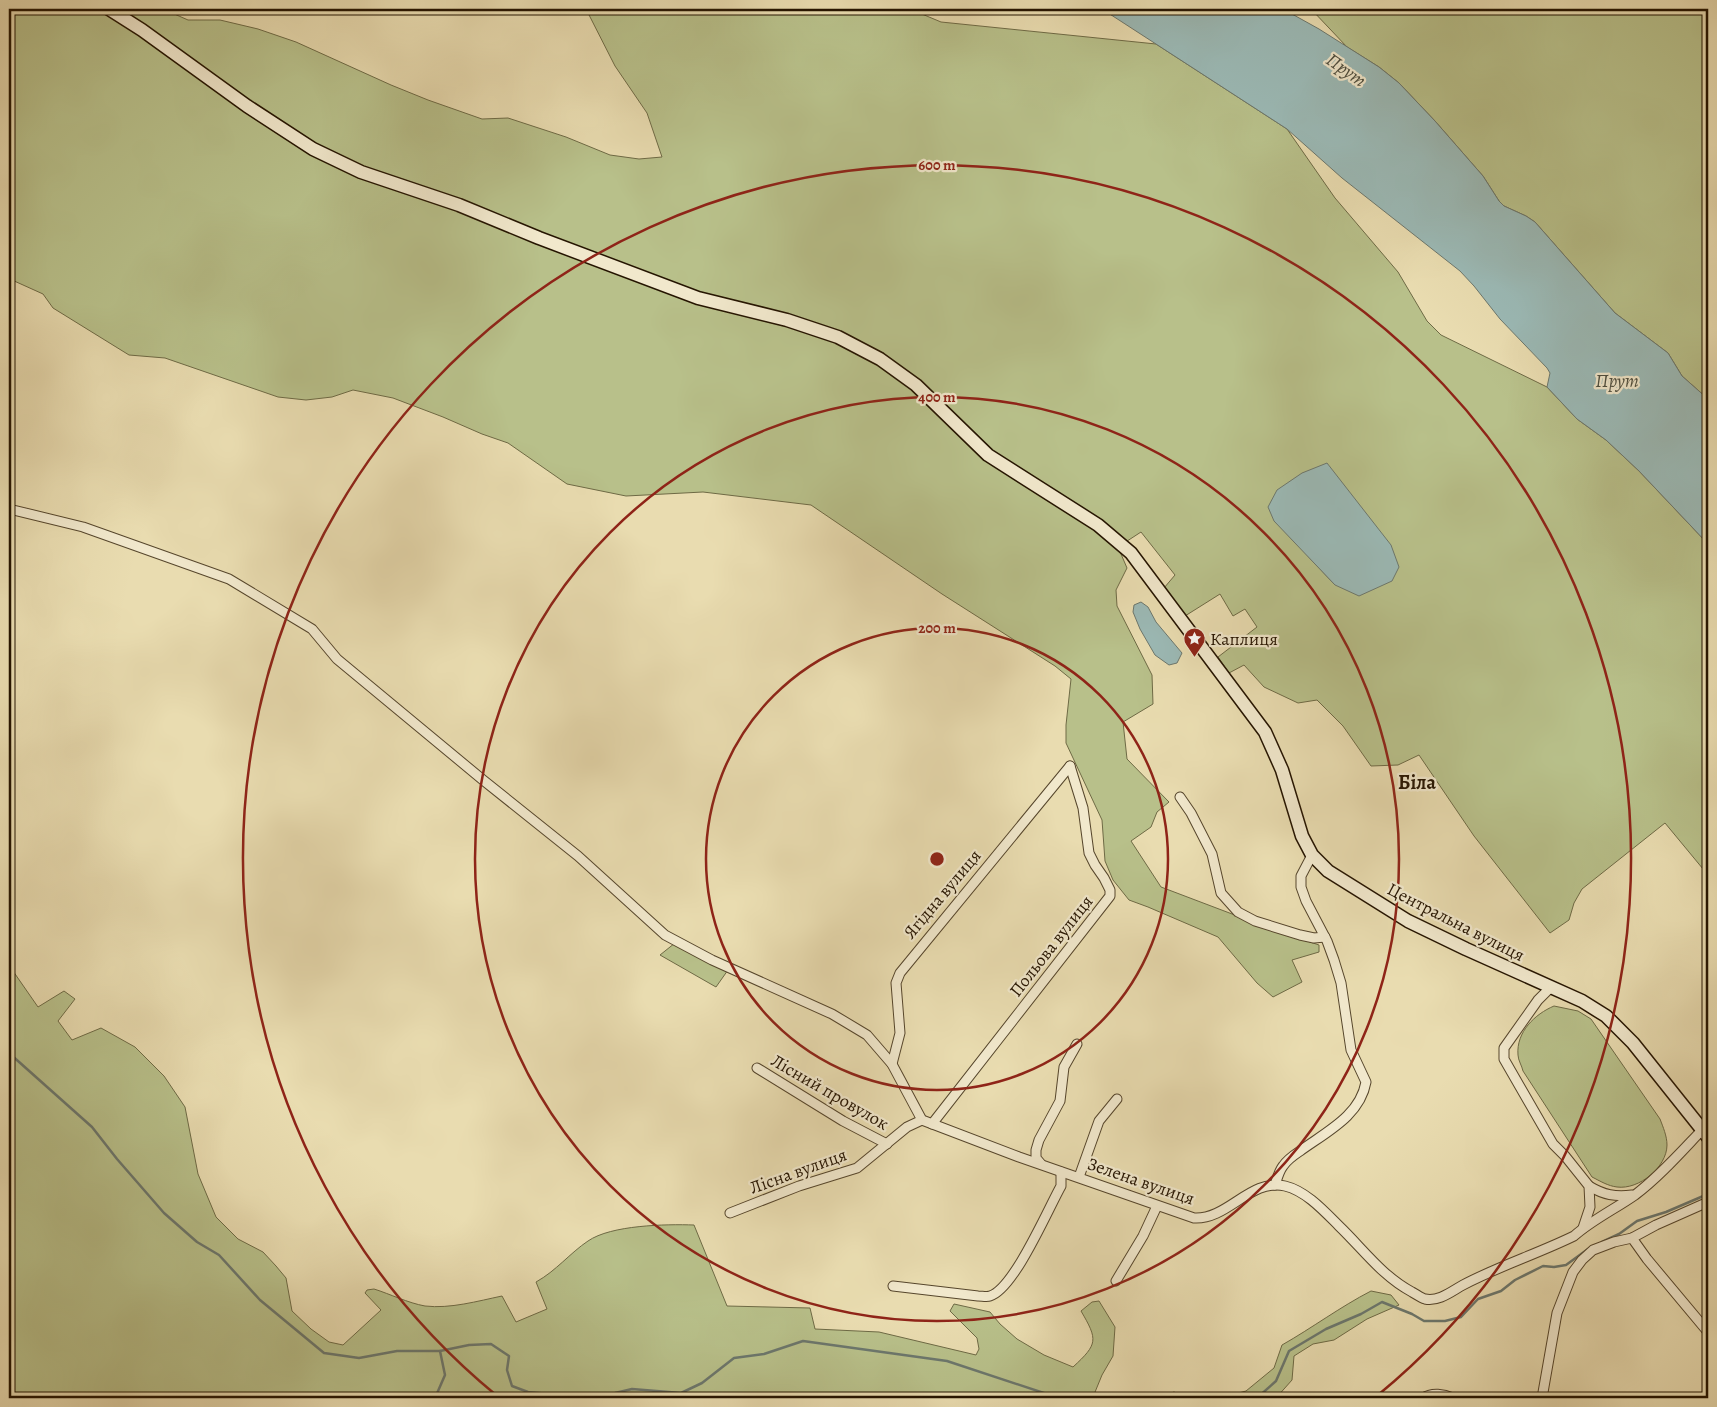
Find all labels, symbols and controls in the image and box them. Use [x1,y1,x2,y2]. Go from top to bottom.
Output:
water label: Прут [1321,47,1371,93]
text: 600 m [918,155,956,175]
water label: Прут [1595,368,1639,394]
text: 400 m [918,387,956,407]
text: 200 m [918,618,956,638]
place icon: Каплиця [1182,627,1206,658]
place label: Каплиця [1210,627,1278,651]
district label: Біла [1398,769,1437,796]
street label: Ягідна вулиця [898,844,986,944]
centre of rings [928,850,946,868]
street label: Центральна вулиця [1383,877,1529,967]
street label: Польова вулиця [1004,890,1098,1002]
street label: Лісний провулок [767,1048,893,1136]
street label: Лісна вулиця [746,1142,850,1200]
street label: Зелена вулиця [1084,1151,1198,1211]

